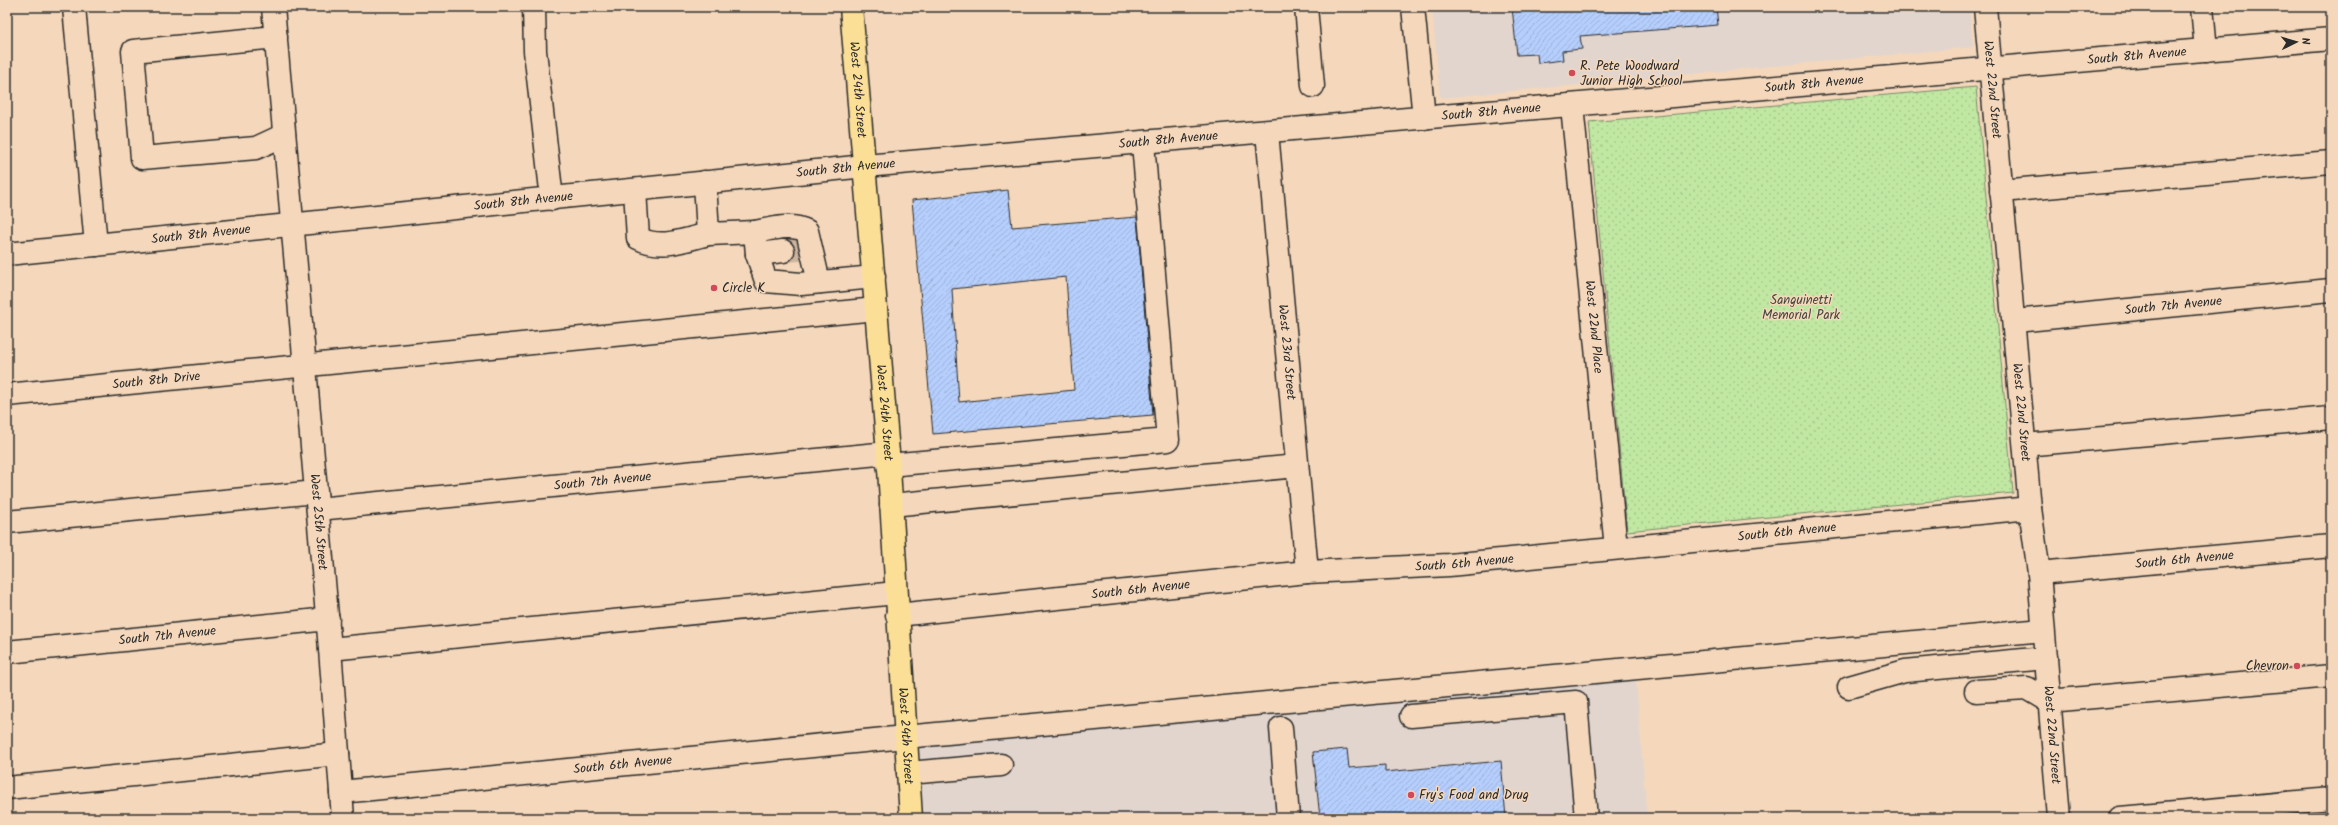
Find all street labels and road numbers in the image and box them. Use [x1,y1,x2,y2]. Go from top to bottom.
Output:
street label: West 22nd Street [1978,40,2007,141]
street label: West 24th Street [843,41,872,140]
street label: South 8th Avenue [2086,41,2187,71]
street label: South 8th Avenue [1763,69,1865,99]
street label: South 8th Avenue [1441,97,1542,127]
street label: South 8th Avenue [1118,125,1219,154]
street label: South 8th Avenue [795,153,896,184]
street label: South 8th Avenue [473,186,574,217]
street label: South 8th Avenue [150,219,252,250]
street label: West 22nd Place [1579,279,1609,375]
street label: South 7th Avenue [2124,290,2223,321]
street label: West 23rd Street [1272,303,1302,402]
street label: West 22nd Street [2007,362,2036,463]
street label: West 24th Street [870,364,899,462]
street label: South 8th Drive [111,365,201,395]
street label: South 7th Avenue [553,466,652,496]
street label: West 25th Street [304,473,334,572]
street label: South 6th Avenue [1737,517,1837,547]
street label: South 6th Avenue [2134,545,2235,575]
street label: South 6th Avenue [1415,548,1515,577]
street label: South 6th Avenue [1090,574,1191,605]
street label: South 7th Avenue [117,620,217,651]
street label: West 22nd Street [2038,685,2067,786]
street label: West 24th Street [892,687,919,786]
street label: South 6th Avenue [572,749,673,780]

